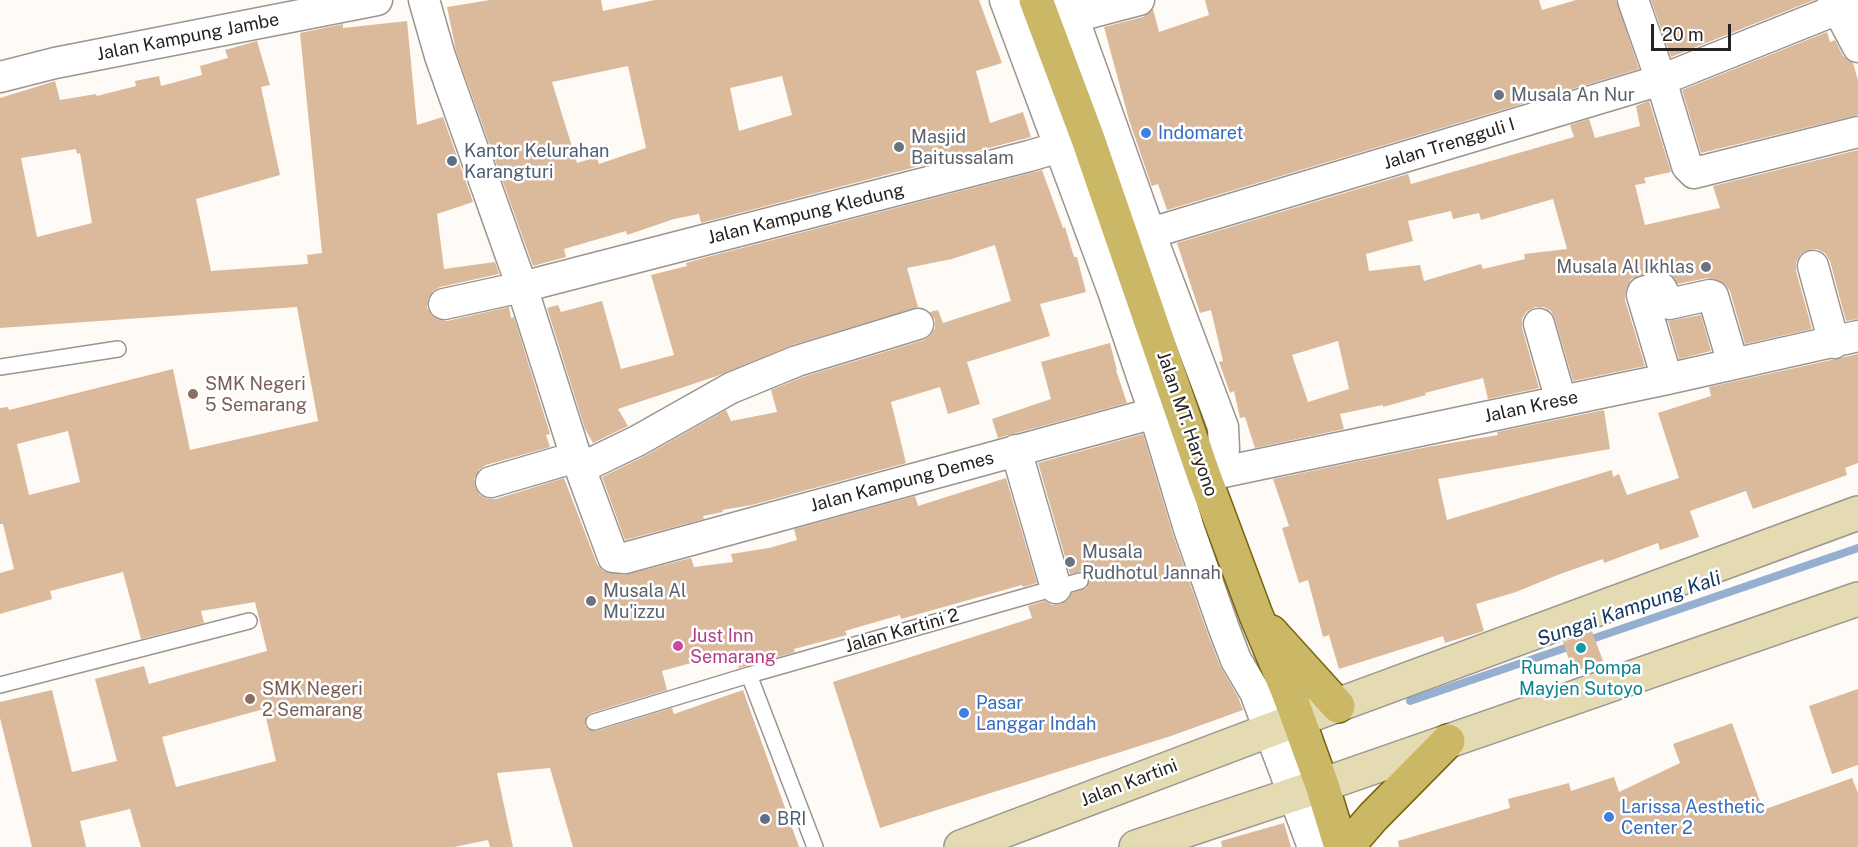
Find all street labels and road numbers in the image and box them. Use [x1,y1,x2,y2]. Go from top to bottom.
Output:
street label: Jalan Kampung Jambe [95,9,281,65]
street label: Jalan Trengguli I [1381,114,1517,174]
street label: Jalan Kampung Kledung [705,179,907,249]
street label: Jalan MT. Haryono [1152,349,1222,499]
street label: Jalan Krese [1482,386,1580,428]
street label: Jalan Kampung Demes [808,447,996,517]
street label: Jalan Kartini 2 [843,604,961,658]
street label: Jalan Kartini [1077,755,1181,811]

